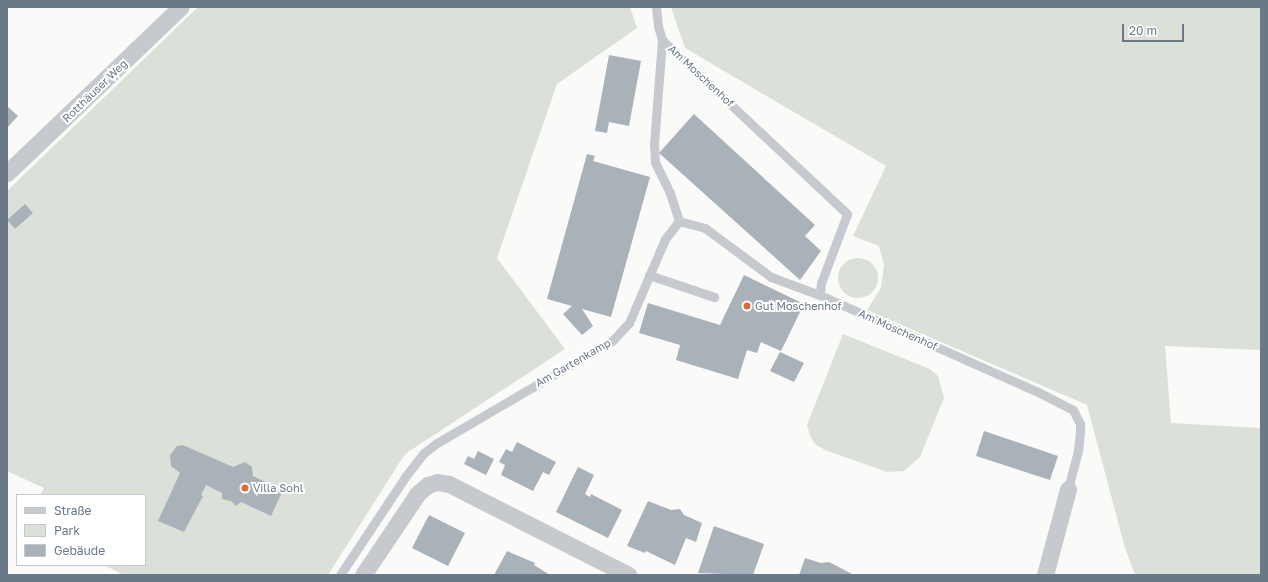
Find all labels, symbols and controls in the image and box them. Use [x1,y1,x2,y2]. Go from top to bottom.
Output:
scale bar [1124,16,1186,42]
text: 20 m [1129,23,1157,38]
street label: Am Moschenhof [665,42,737,110]
street label: Rotthäuser Weg [60,57,130,125]
place label: Gut Moschenhof [755,299,842,313]
marker: Gut Moschenhof [742,301,752,311]
street label: Am Moschenhof [857,307,939,353]
street label: Am Gartenkamp [533,336,613,390]
place label: Villa Sohl [253,481,303,495]
marker: Villa Sohl [240,483,250,493]
legend [16,494,146,566]
text: Straße [54,503,92,518]
text: Park [54,523,80,538]
text: Gebäude [54,543,105,558]

